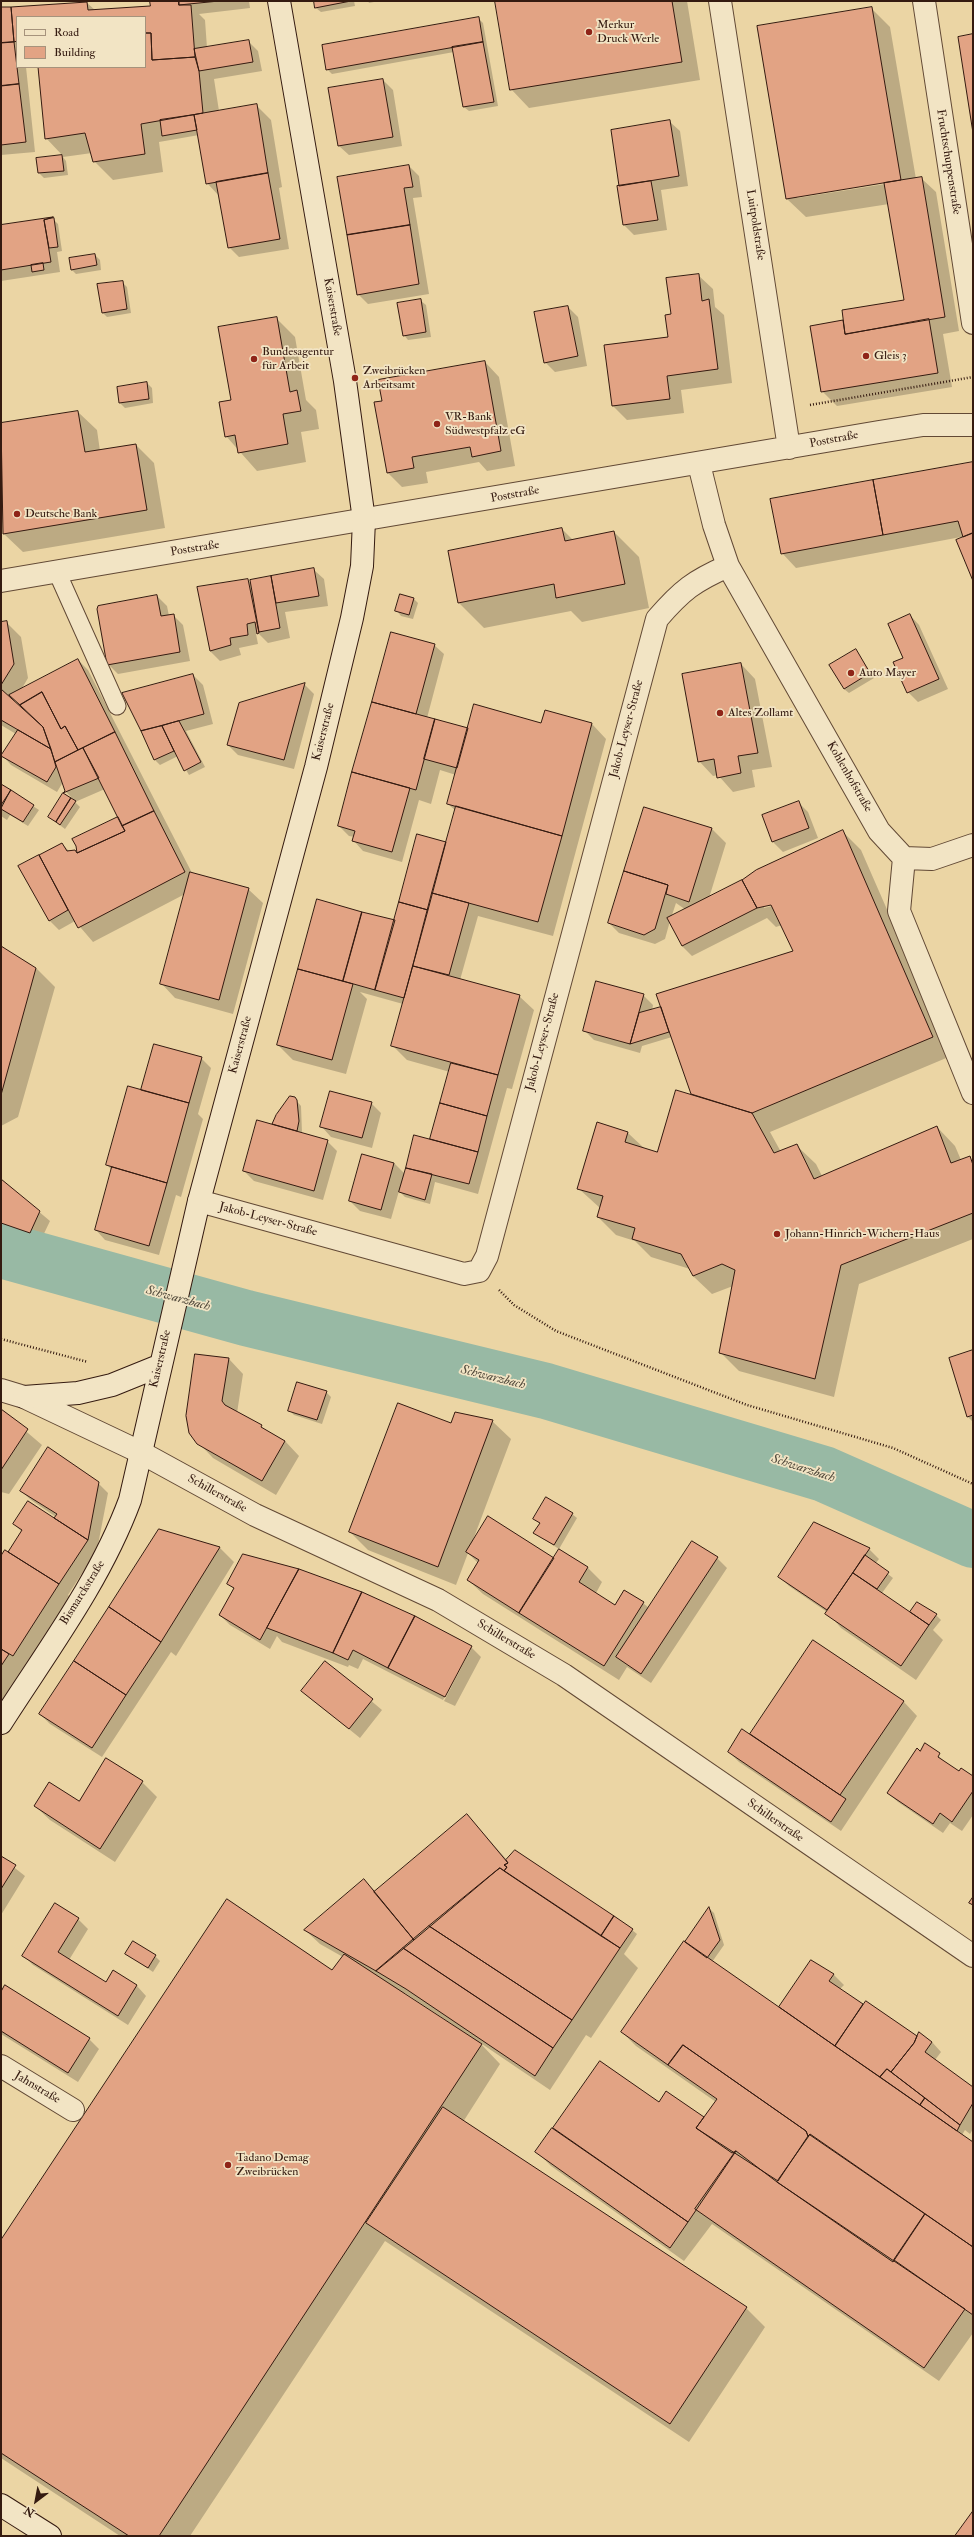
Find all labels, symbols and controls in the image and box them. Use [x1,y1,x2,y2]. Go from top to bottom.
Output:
legend [16,16,146,68]
place label: Merkur Druck Werle [597,18,659,46]
text: Road [54,25,79,40]
marker: Merkur Druck Werle [584,27,594,37]
text: Building [54,45,95,60]
street label: Fruchtschuppenstraße [933,108,963,216]
street label: Luitpoldstraße [742,189,768,261]
street label: Kaiserstraße [320,277,344,337]
place label: Bundesagentur für Arbeit [262,345,334,373]
place label: Gleis 3 [874,349,907,363]
marker: Gleis 3 [861,351,871,361]
marker: Bundesagentur für Arbeit [249,354,259,364]
place label: Zweibrücken Arbeitsamt [363,364,425,392]
marker: Zweibrücken Arbeitsamt [350,373,360,383]
place label: VR-Bank Südwestpfalz eG [445,410,525,438]
marker: VR-Bank Südwestpfalz eG [432,419,442,429]
street label: Poststraße [808,428,860,452]
street label: Poststraße [489,484,541,506]
place label: Deutsche Bank [25,507,97,521]
marker: Deutsche Bank [12,509,22,519]
street label: Poststraße [169,538,221,560]
place label: Auto Mayer [859,666,916,680]
marker: Auto Mayer [846,668,856,678]
street label: Jakob-Leyser-Straße [607,678,647,780]
street label: Kaiserstraße [310,702,338,762]
place label: Altes Zollamt [728,706,793,720]
marker: Altes Zollamt [715,708,725,718]
street label: Kohlenhofstraße [823,739,875,815]
street label: Jakob-Leyser-Straße [523,991,563,1093]
street label: Kaiserstraße [226,1015,256,1075]
street label: Jakob-Leyser-Straße [217,1200,319,1240]
place label: Johann-Hinrich-Wichern-Haus [785,1227,939,1241]
marker: Johann-Hinrich-Wichern-Haus [772,1229,782,1239]
water label: Schwarzbach [144,1283,212,1315]
street label: Kaiserstraße [147,1329,175,1389]
water label: Schwarzbach [459,1362,527,1394]
water label: Schwarzbach [769,1451,837,1487]
street label: Schillerstraße [185,1472,249,1516]
street label: Bismarckstraße [58,1558,108,1628]
street label: Schillerstraße [474,1617,538,1663]
street label: Schillerstraße [744,1796,806,1846]
street label: Jahnstraße [11,2069,63,2107]
place label: Tadano Demag Zweibrücken [236,2151,309,2179]
marker: Tadano Demag Zweibrücken [223,2160,233,2170]
north arrow [16,2481,56,2521]
text: N [22,2503,37,2520]

